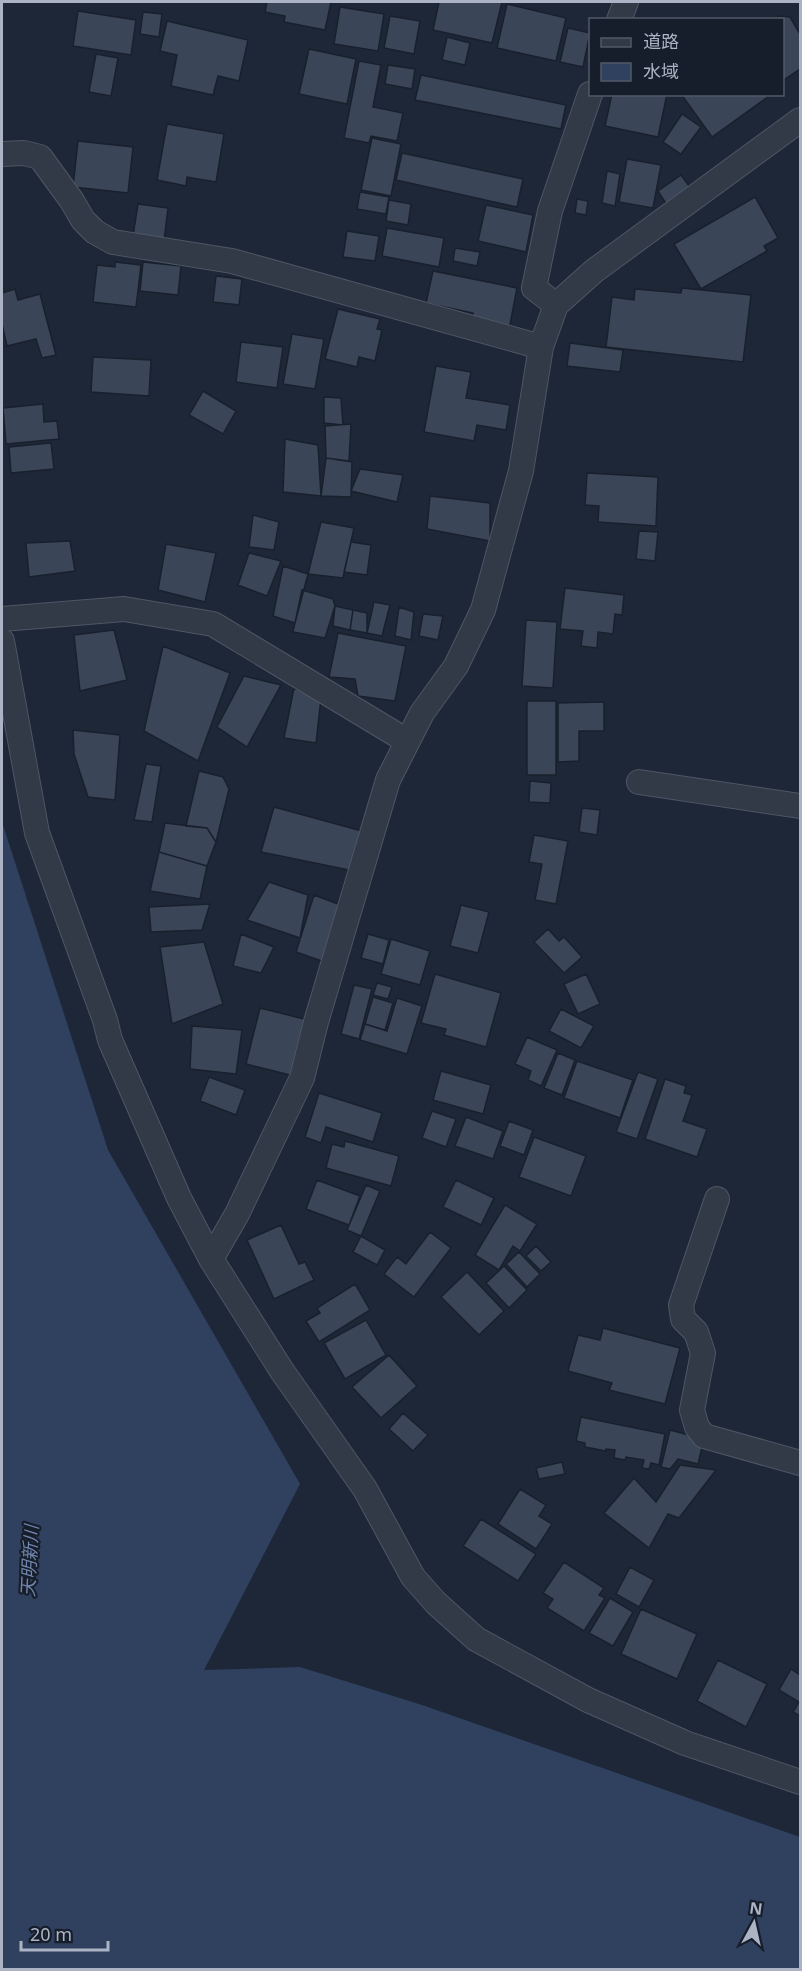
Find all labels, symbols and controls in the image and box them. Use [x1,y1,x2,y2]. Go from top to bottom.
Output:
legend [589,18,784,96]
text: 道路 [643,29,679,53]
text: 水域 [643,59,679,83]
water label: 天明新川 [15,1522,43,1598]
north arrow [724,1893,784,1953]
text: N [748,1896,764,1920]
scale bar [21,1914,108,1952]
text: 20 m [30,1922,72,1946]

